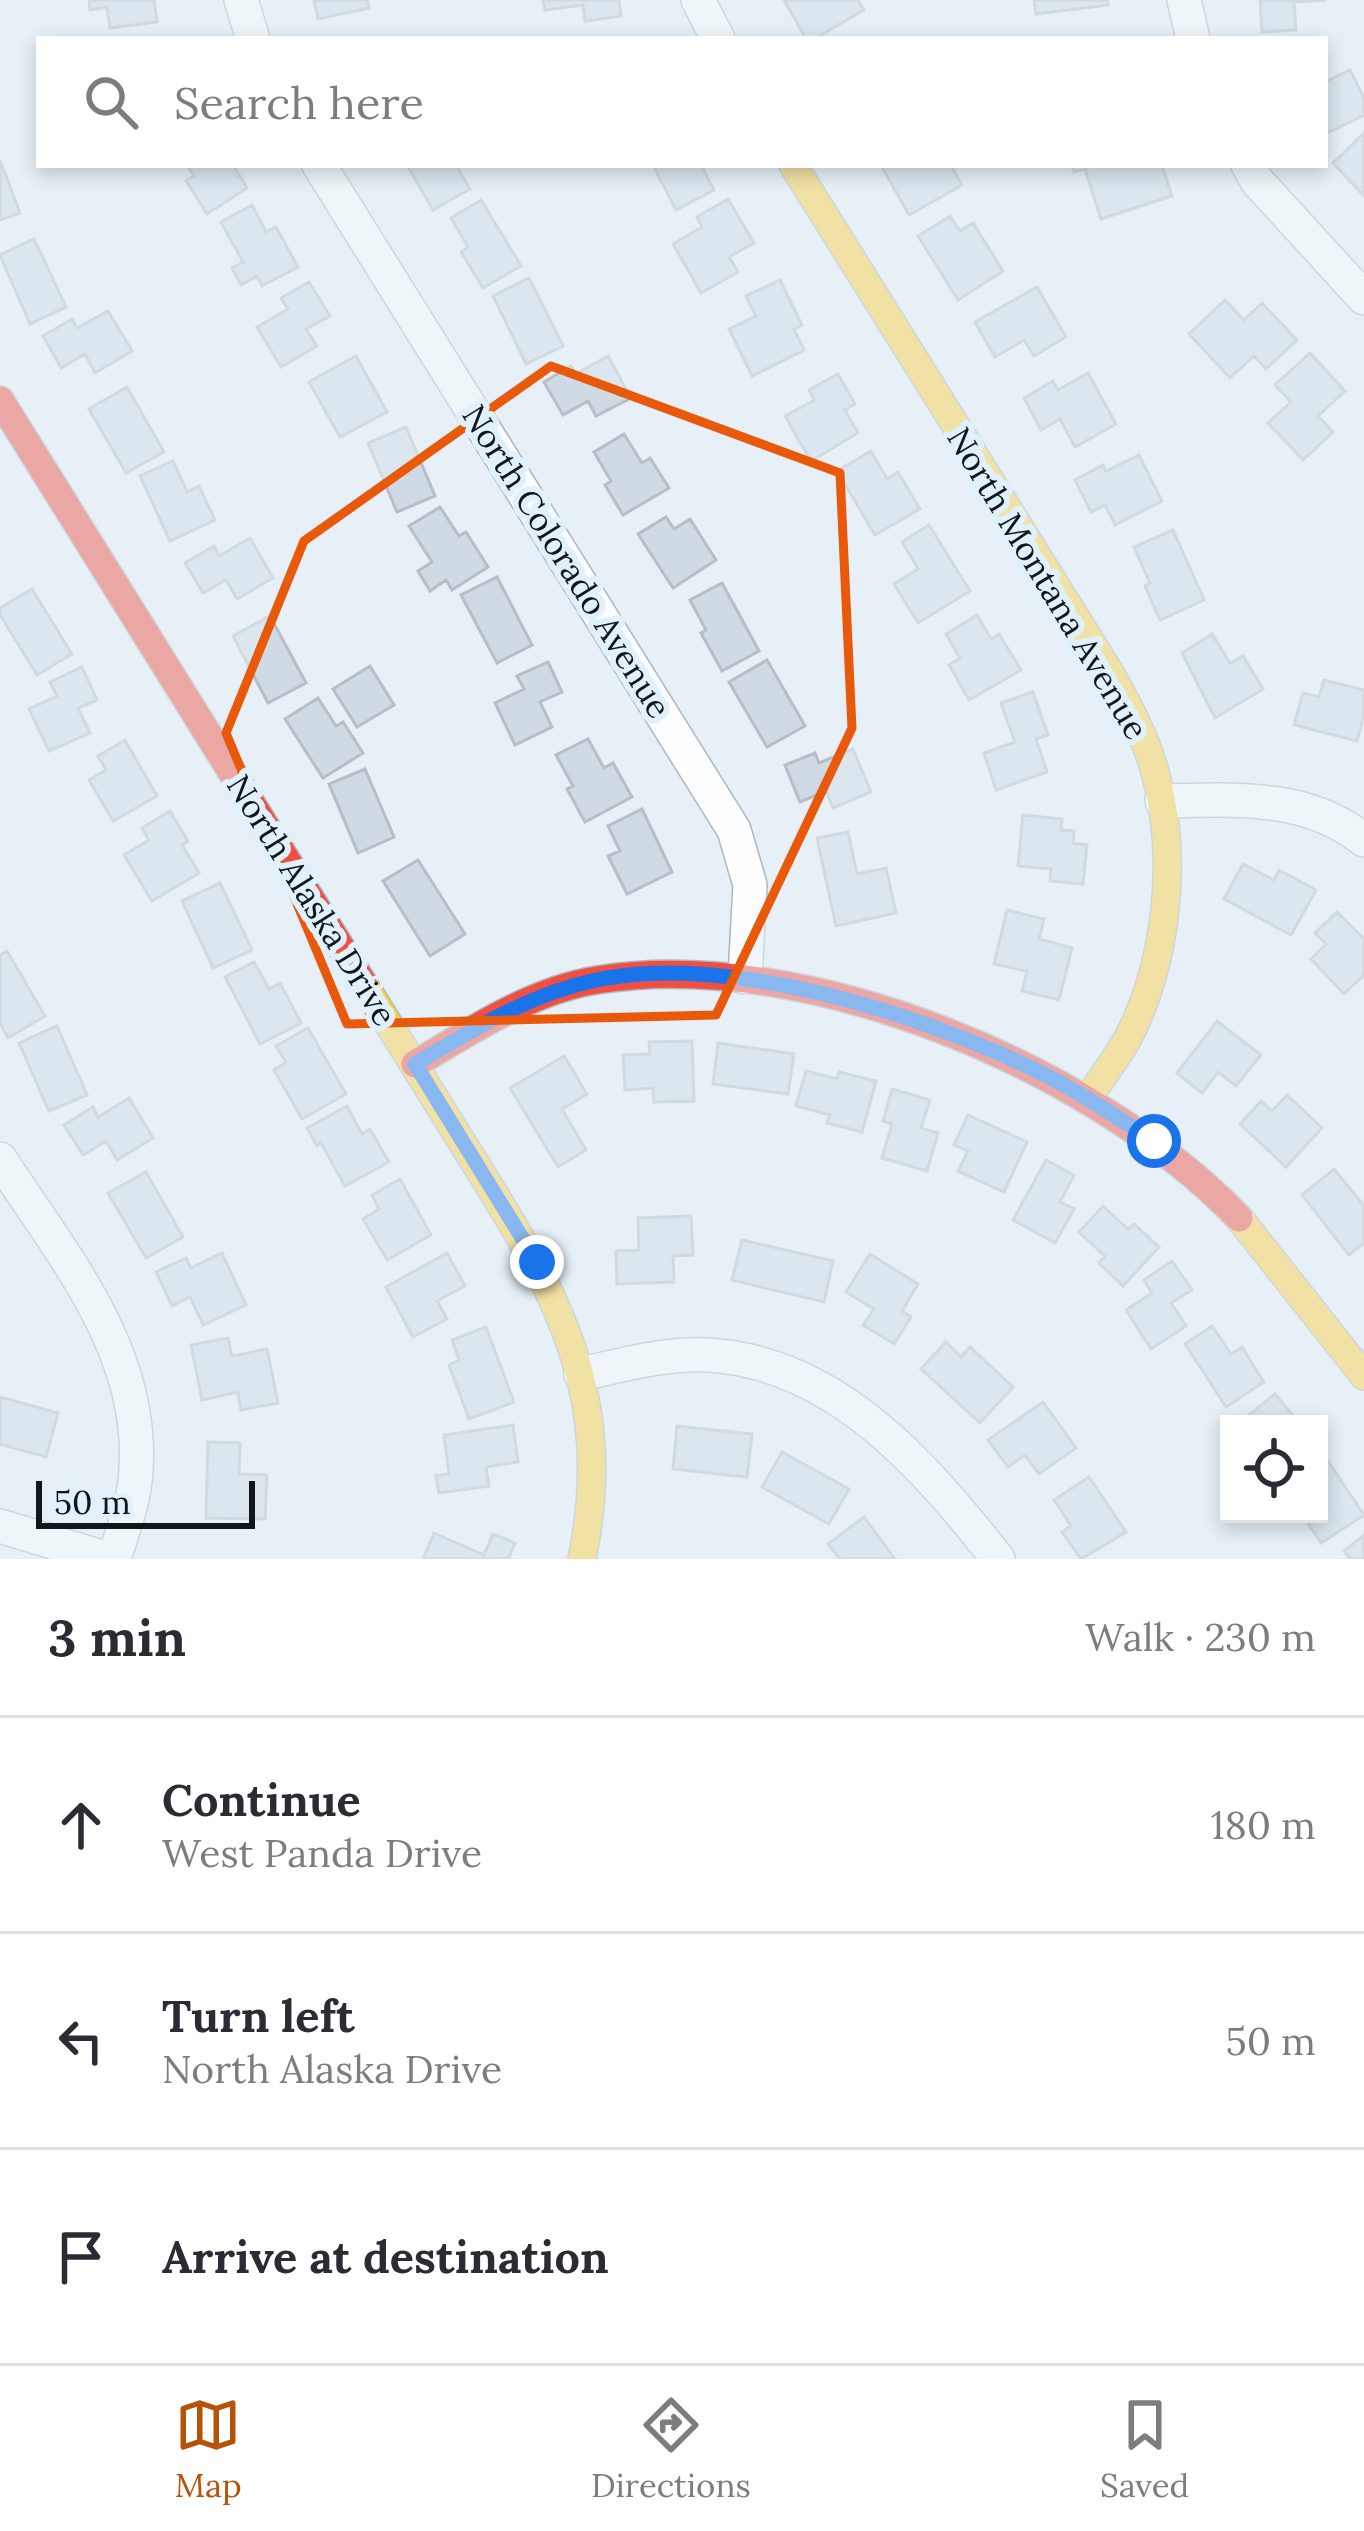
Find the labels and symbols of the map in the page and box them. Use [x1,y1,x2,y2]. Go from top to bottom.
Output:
street label: North Colorado Avenue [453,397,681,725]
street label: North Montana Avenue [938,419,1158,747]
street label: North Alaska Drive [218,767,406,1033]
route start [1127,1114,1181,1168]
route end [510,1235,564,1289]
scale bar [36,1475,255,1528]

